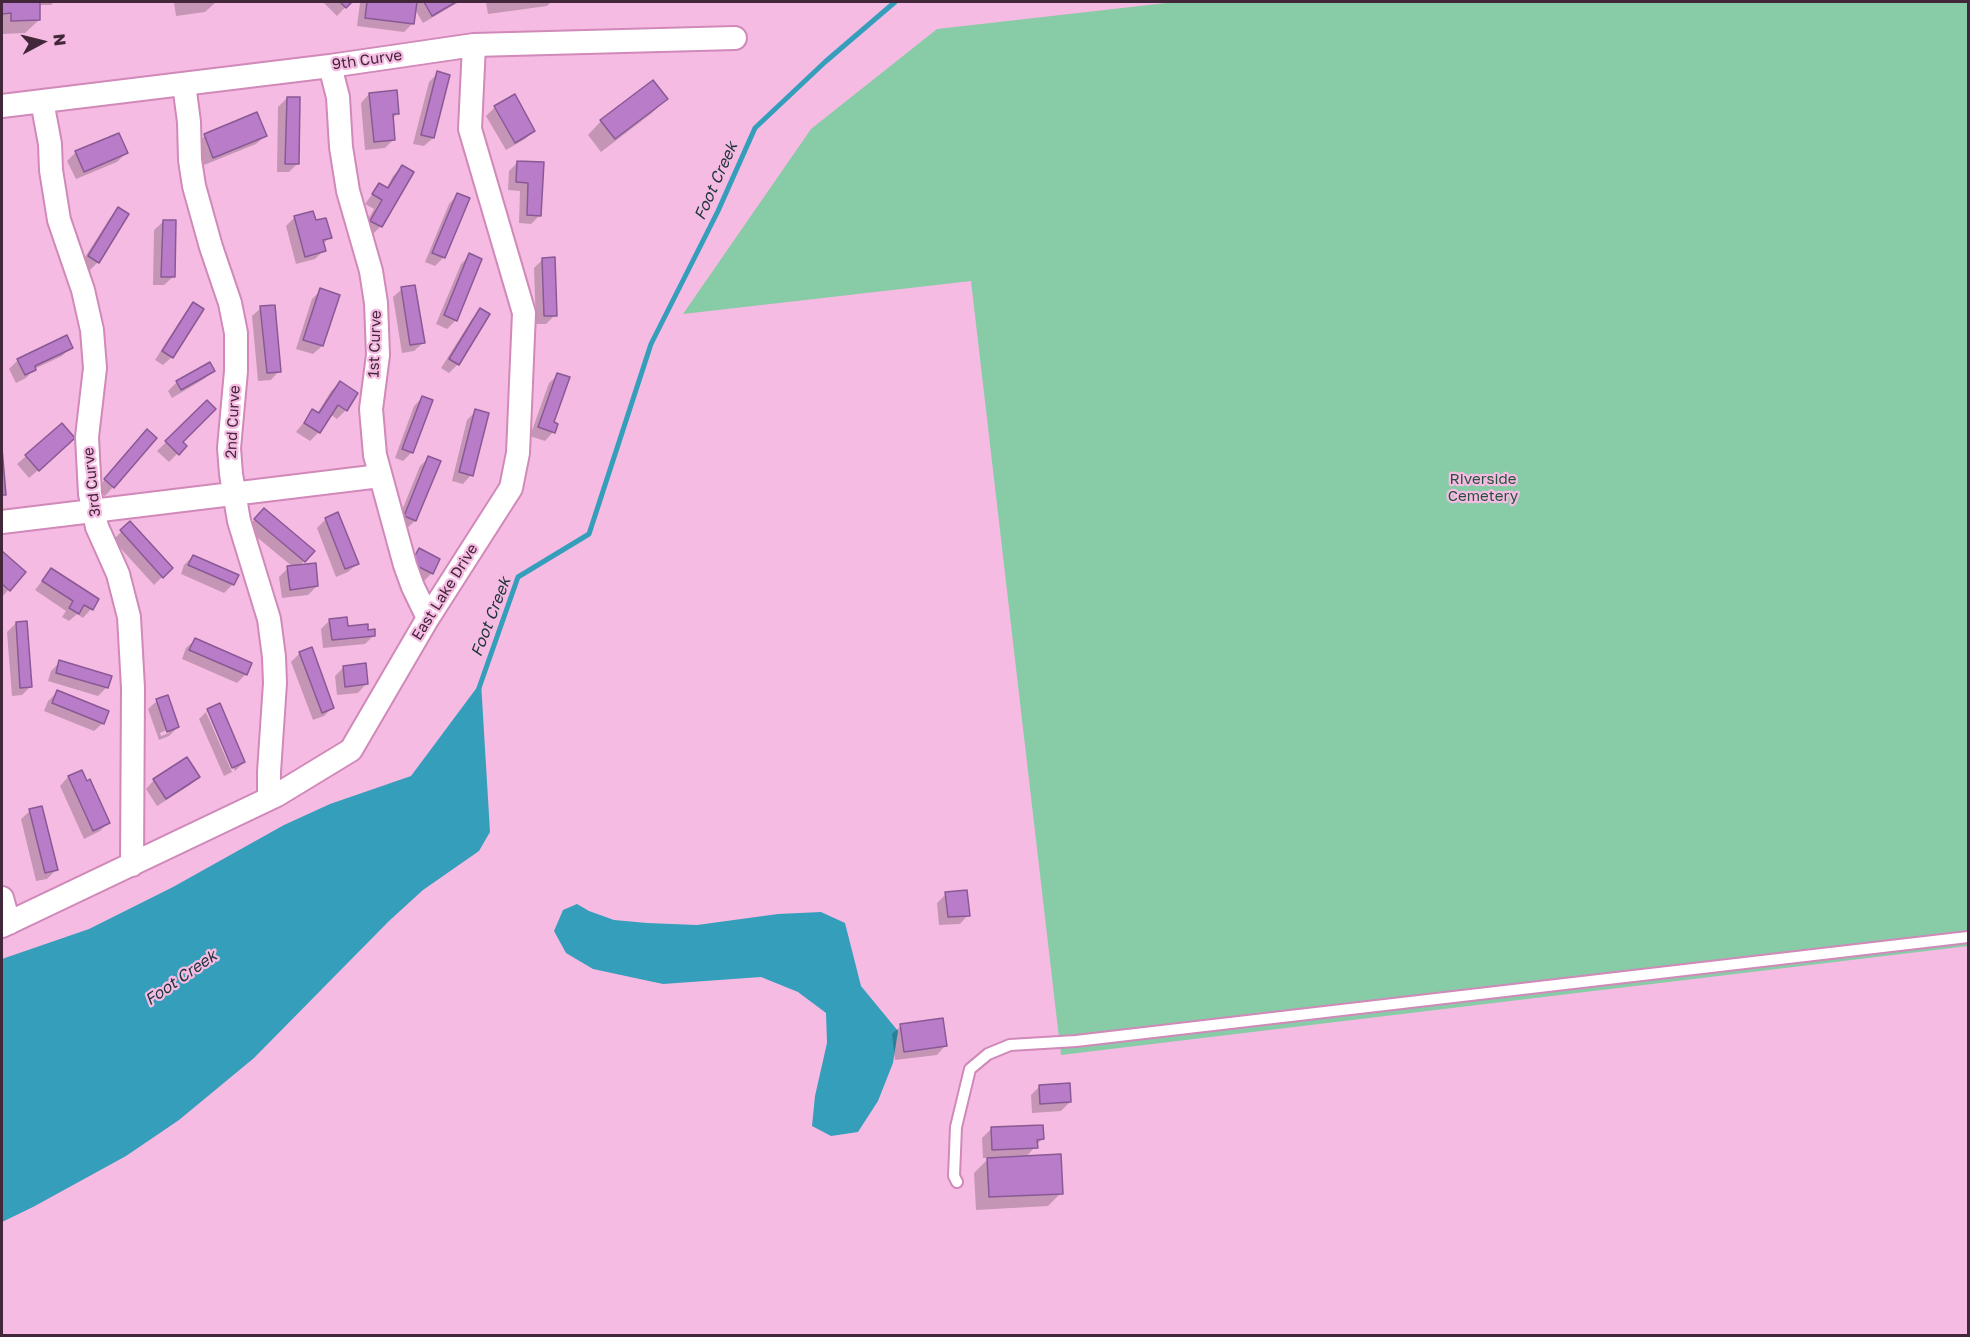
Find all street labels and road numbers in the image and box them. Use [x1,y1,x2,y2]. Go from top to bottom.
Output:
street label: 9th Curve [331,46,403,74]
street label: 1st Curve [365,310,385,378]
street label: 2nd Curve [222,385,244,459]
street label: 3rd Curve [79,446,105,518]
street label: East Lake Drive [408,541,482,643]

